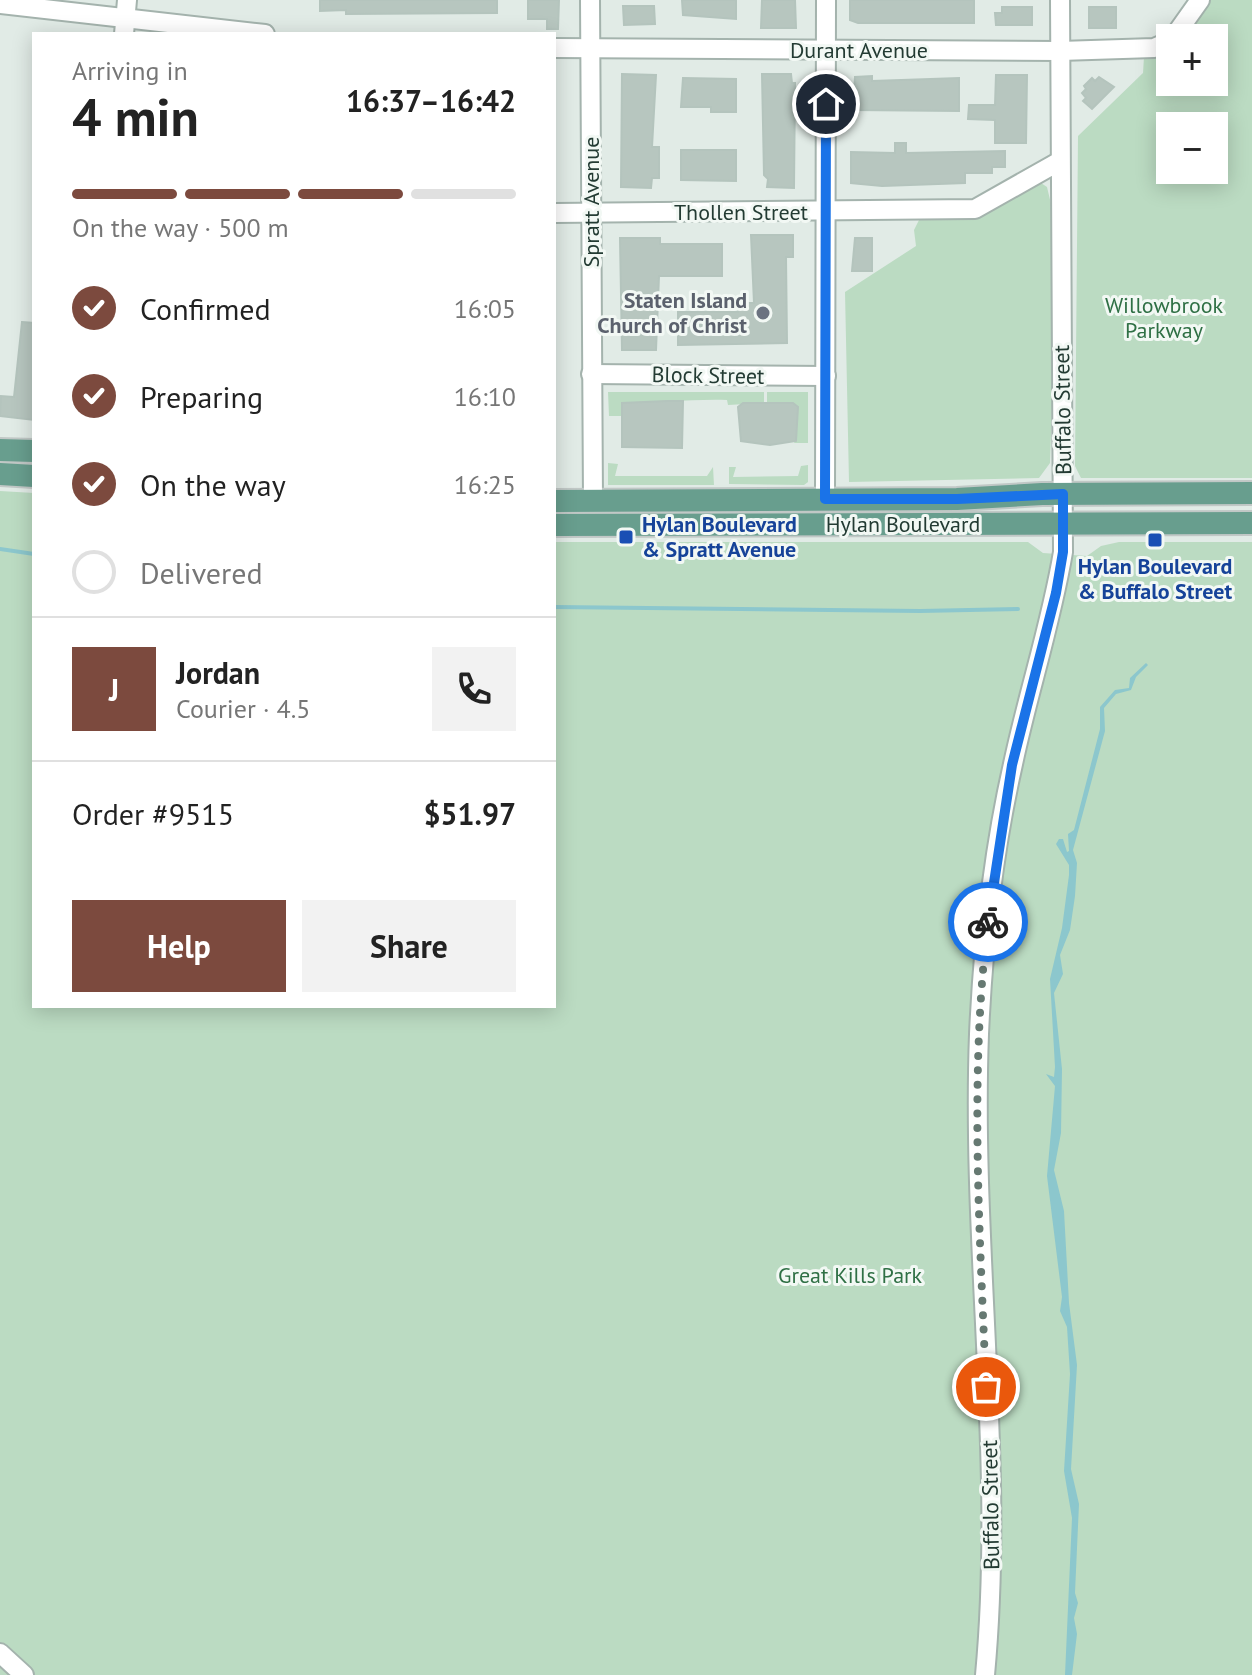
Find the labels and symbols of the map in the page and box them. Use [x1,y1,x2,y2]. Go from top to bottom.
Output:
street label: Durant Avenue [790,36,928,64]
pin [792,70,860,138]
street label: Spratt Avenue [577,137,605,267]
street label: Thollen Street [674,198,809,226]
place label: Staten Island Church of Christ [597,286,747,339]
park label: Willowbrook Parkway [1105,291,1224,344]
marker: Staten Island Church of Christ [754,304,772,322]
street label: Buffalo Street [1047,344,1077,475]
street label: Block Street [651,360,765,390]
place label: Hylan Boulevard & Spratt Avenue [642,510,797,563]
street label: Hylan Boulevard [826,510,980,538]
marker: Hylan Boulevard & Spratt Avenue [617,528,635,546]
marker: Hylan Boulevard & Buffalo Street [1146,531,1164,549]
place label: Hylan Boulevard & Buffalo Street [1078,552,1232,605]
courier [948,882,1028,962]
park label: Great Kills Park [778,1261,923,1289]
pin [952,1353,1020,1421]
street label: Buffalo Street [975,1439,1005,1570]

